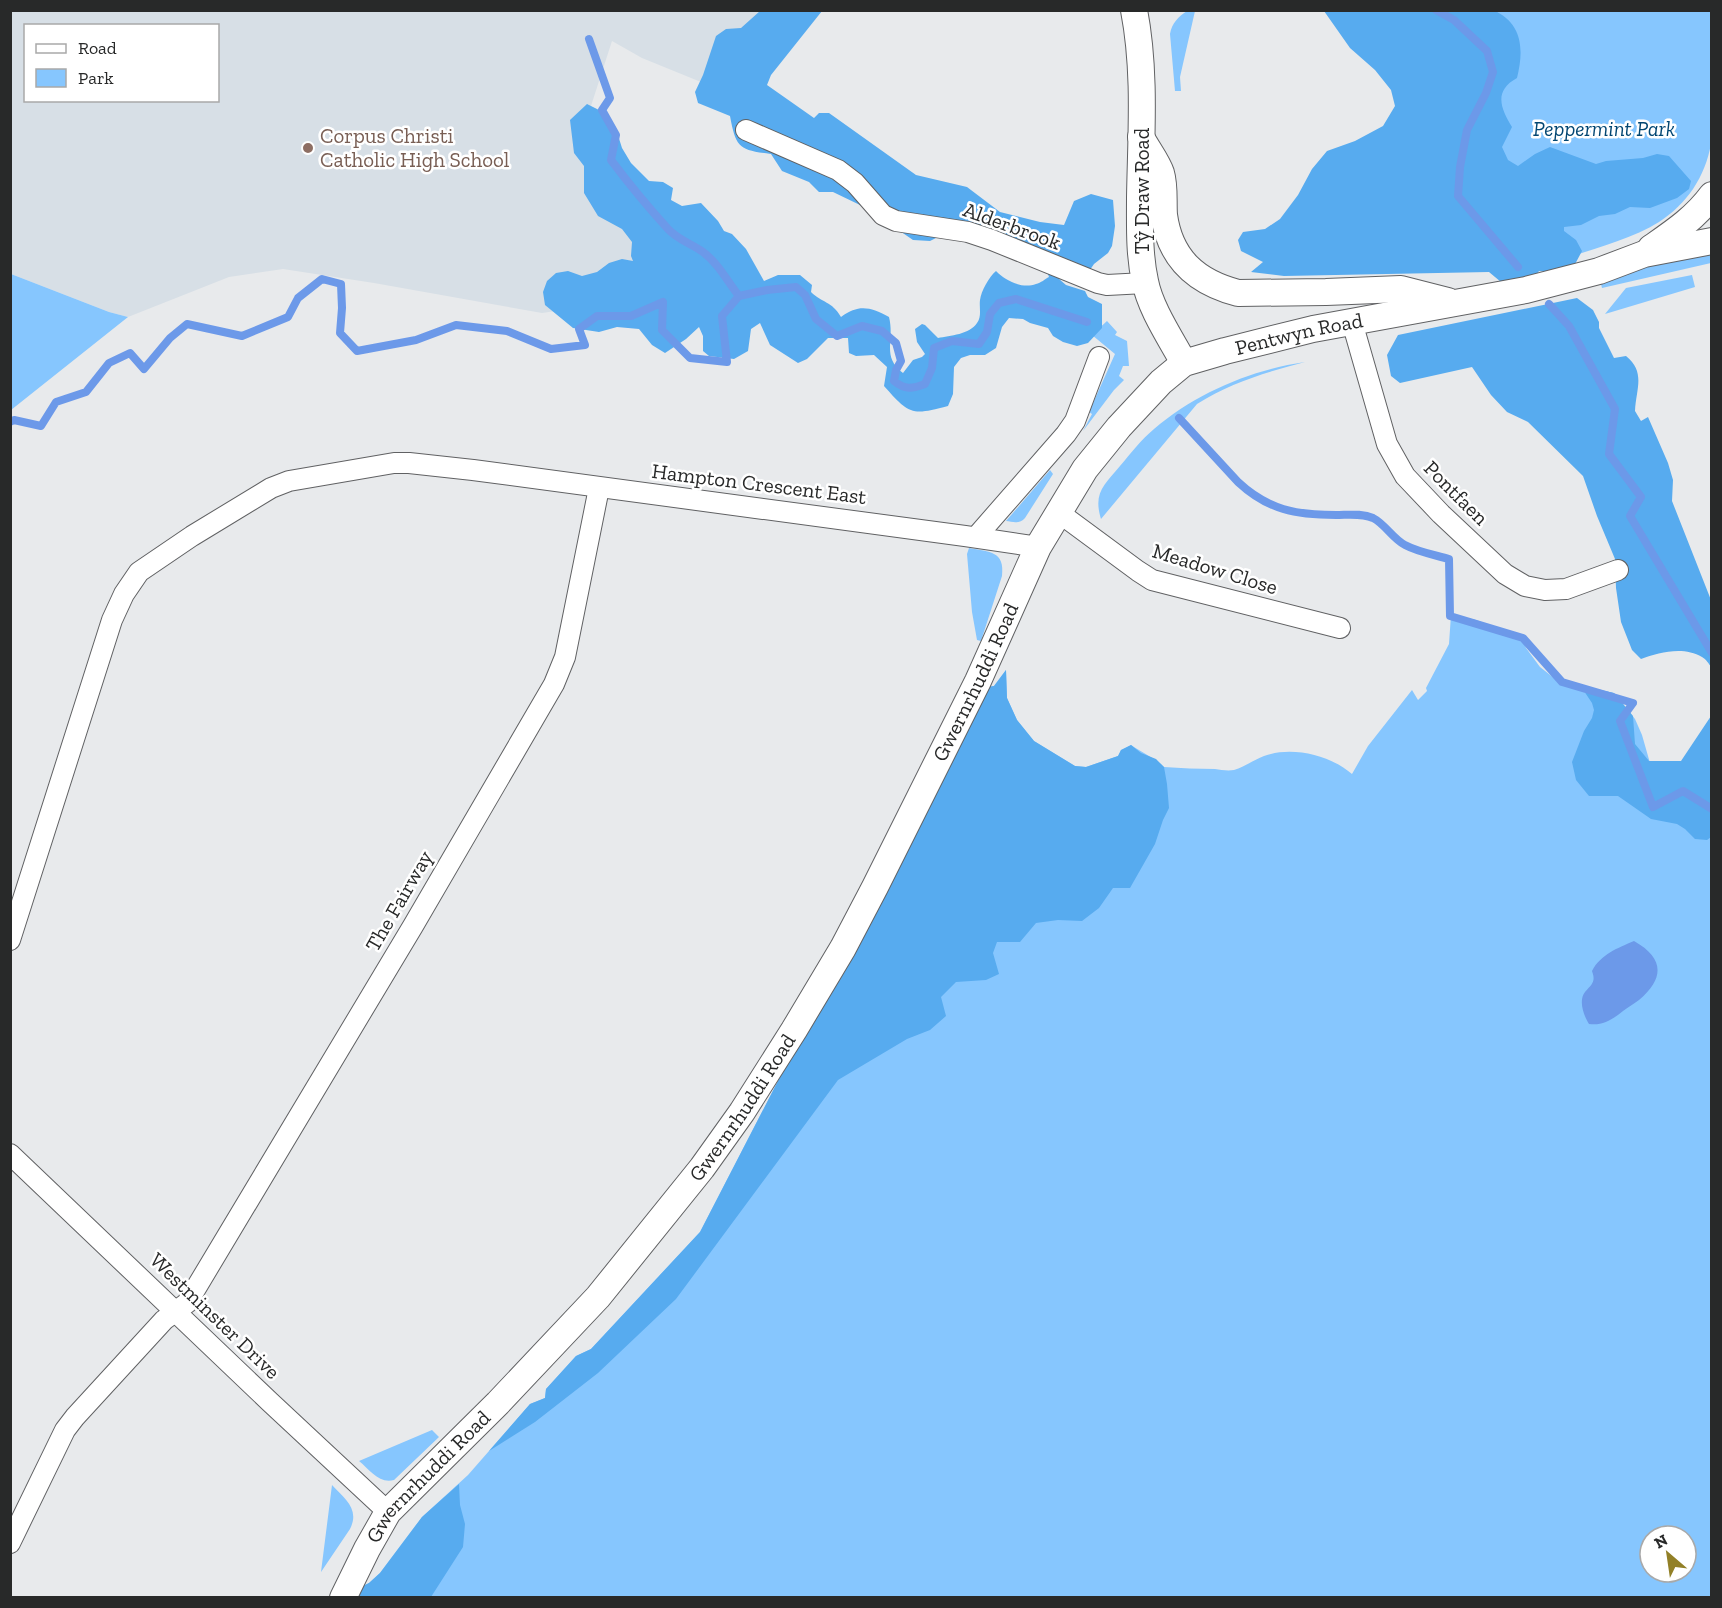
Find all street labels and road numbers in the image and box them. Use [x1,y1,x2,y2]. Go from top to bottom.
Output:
street label: Tŷ Draw Road [1129,127,1154,254]
street label: Alderbrook [960,196,1064,255]
street label: Pentwyn Road [1232,307,1365,360]
street label: Pontfaen [1419,455,1494,530]
street label: Hampton Crescent East [650,458,868,509]
street label: Meadow Close [1150,538,1281,599]
street label: Gwernrhuddi Road [927,598,1024,765]
street label: The Fairway [360,846,438,956]
street label: Gwernrhuddi Road [683,1029,801,1186]
street label: Westminster Drive [145,1247,286,1384]
street label: Gwernrhuddi Road [360,1405,496,1547]

